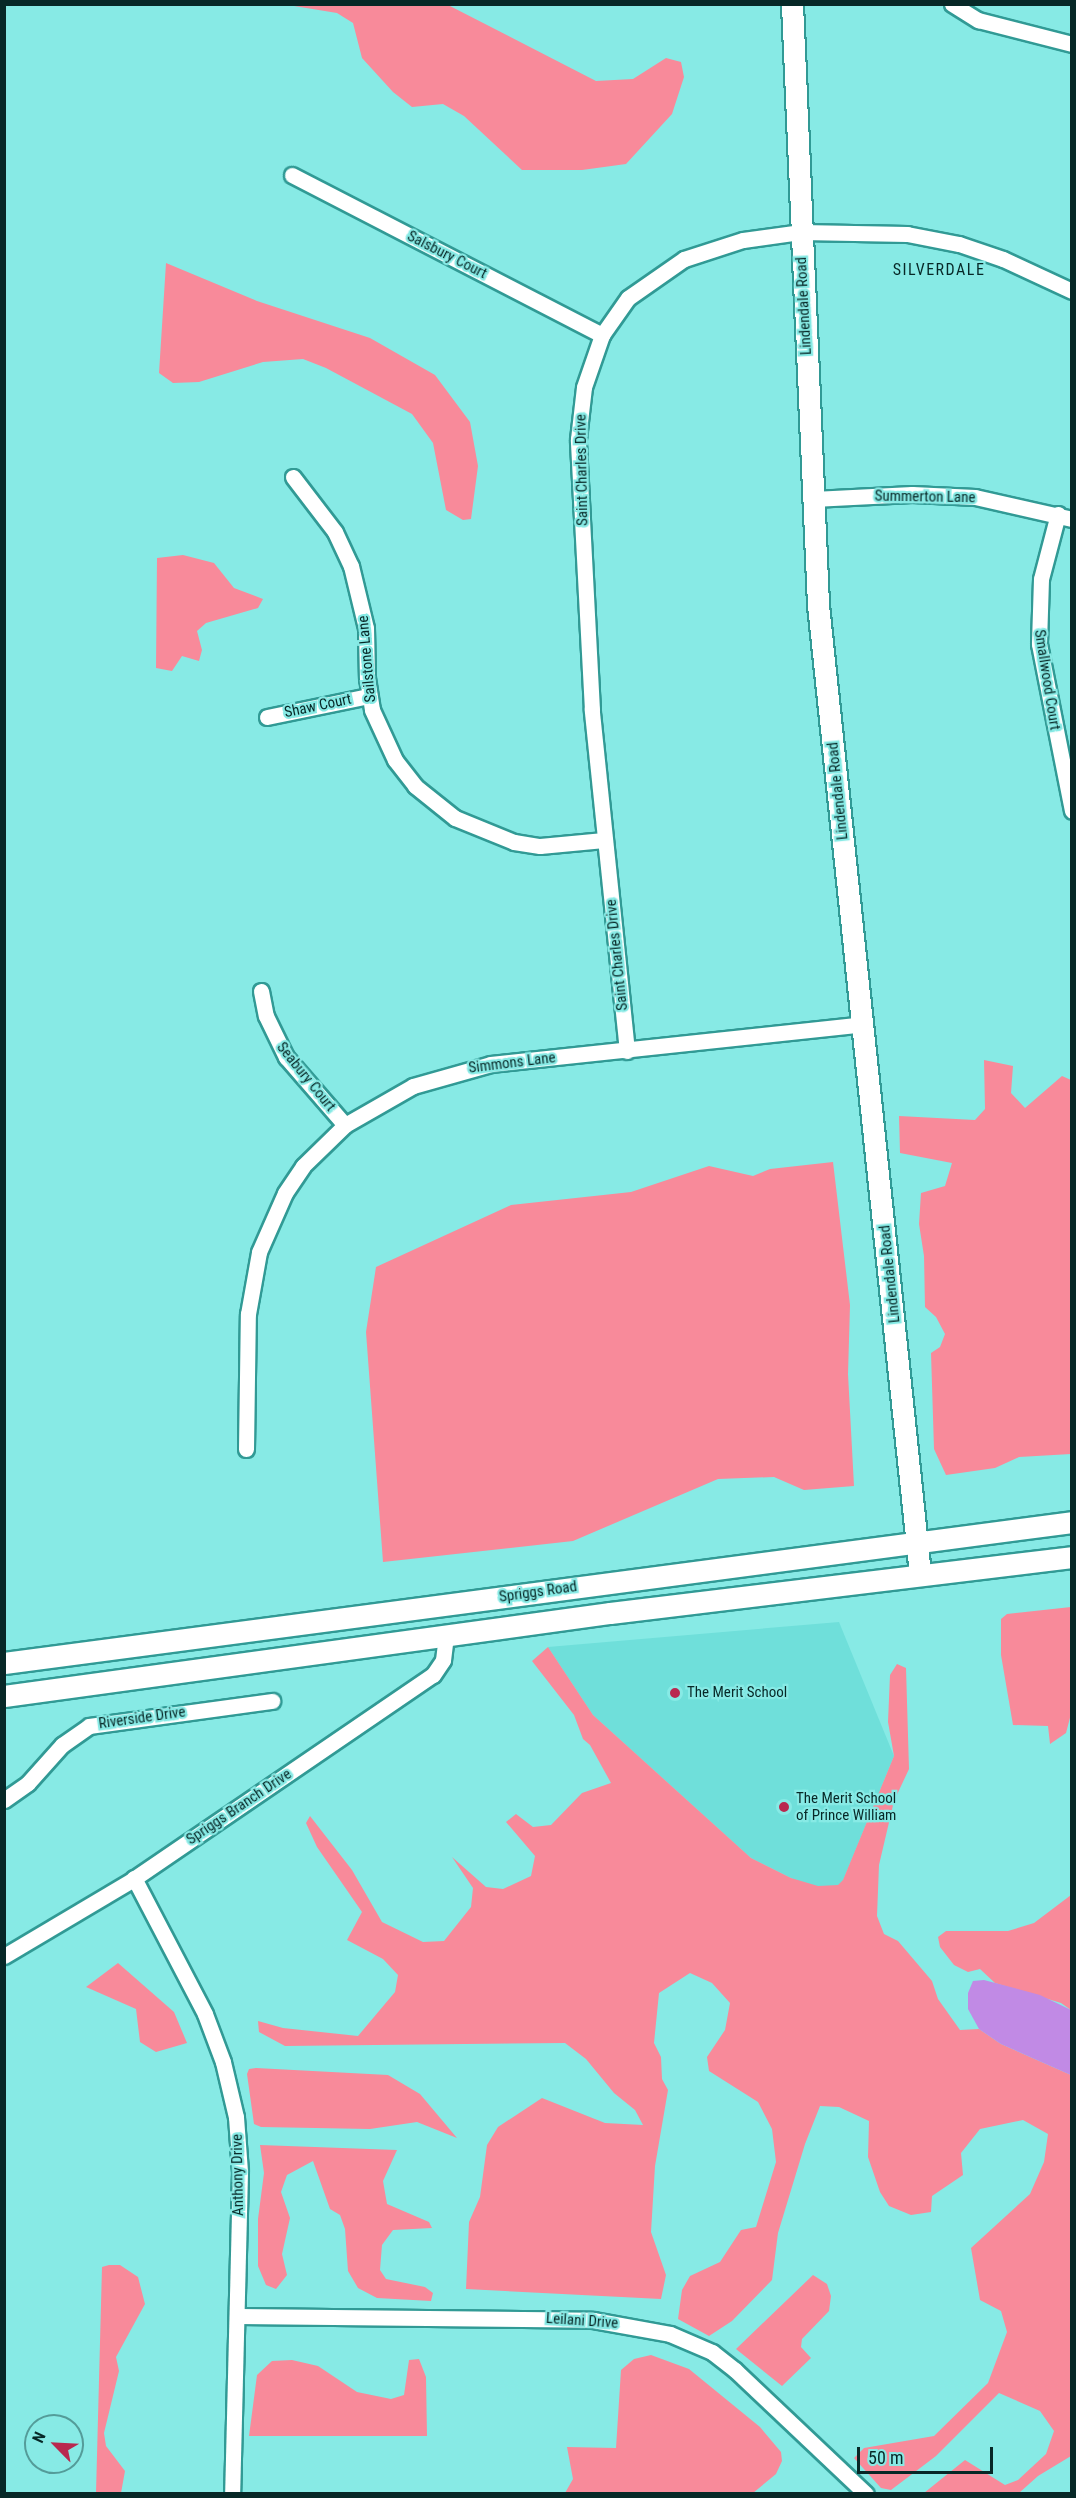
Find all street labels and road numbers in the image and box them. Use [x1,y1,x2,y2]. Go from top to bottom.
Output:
street label: Salsbury Court [404,227,490,283]
street label: Lindendale Road [792,256,816,356]
street label: Saint Charles Drive [572,414,592,526]
street label: Summerton Lane [874,487,976,507]
street label: Sailstone Lane [354,615,380,703]
street label: Smallwood Court [1030,628,1064,732]
street label: Shaw Court [283,690,353,722]
street label: Lindendale Road [824,741,852,841]
street label: Saint Charles Drive [602,898,632,1012]
street label: Seabury Court [273,1039,339,1115]
street label: Simmons Lane [467,1049,557,1077]
street label: Lindendale Road [876,1224,904,1324]
street label: Spriggs Road [498,1578,578,1606]
street label: Riverside Drive [97,1703,187,1733]
street label: Spriggs Branch Drive [183,1765,295,1849]
street label: Anthony Drive [228,2134,248,2216]
street label: Leilani Drive [545,2309,619,2333]

